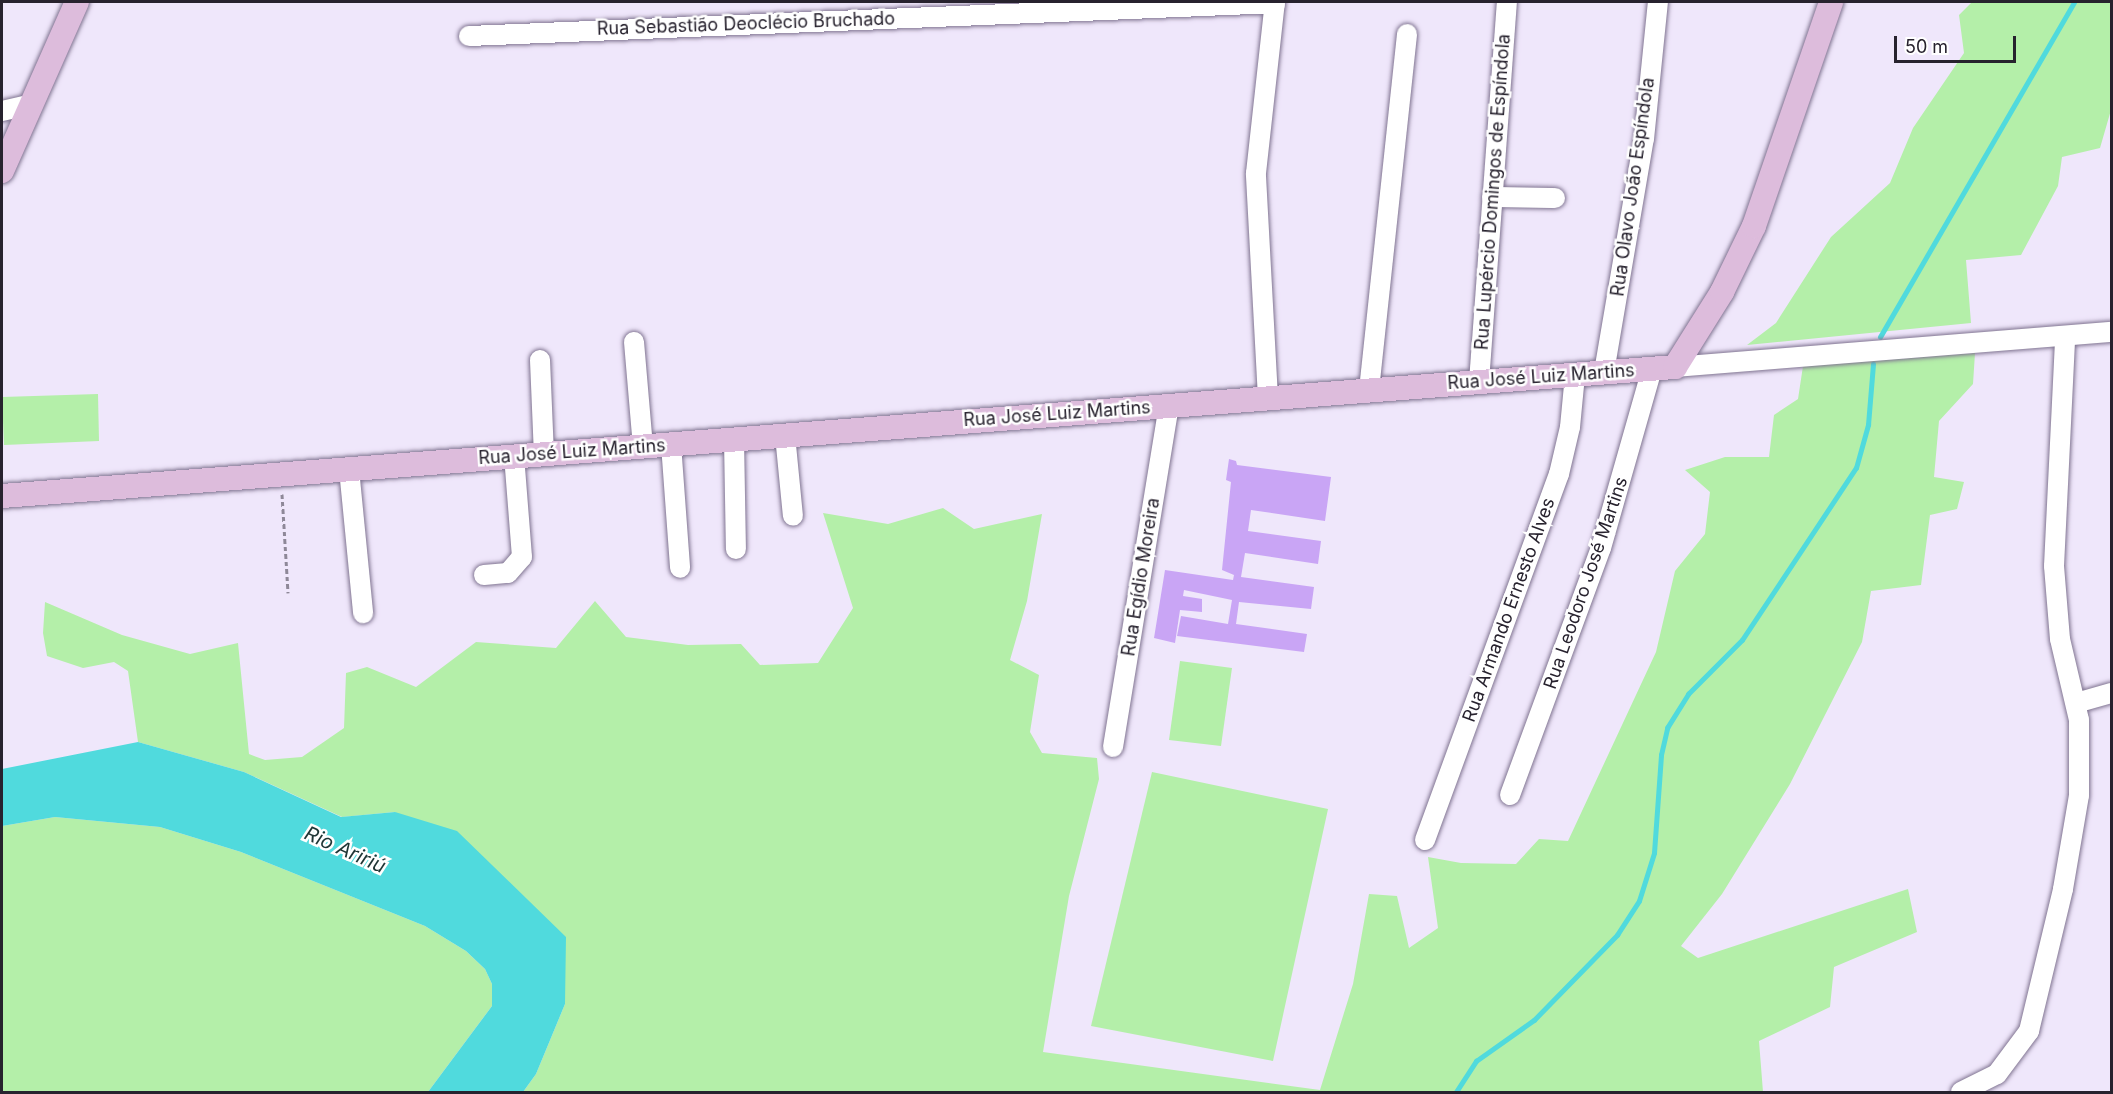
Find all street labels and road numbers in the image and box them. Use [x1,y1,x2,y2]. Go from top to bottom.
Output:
street label: Rua Sebastião Deoclécio Bruchado [597,8,895,40]
street label: Rua Lupércio Domingos de Espíndola [1471,33,1515,351]
street label: Rua Olavo João Espíndola [1607,76,1659,298]
street label: Rua José Luiz Martins [1447,360,1635,394]
street label: Rua José Luiz Martins [963,397,1151,431]
street label: Rua José Luiz Martins [478,435,666,469]
street label: Rua Leodoro José Martins [1539,474,1633,692]
street label: Rua Armando Ernesto Alves [1458,495,1560,725]
street label: Rua Egídio Moreira [1118,496,1164,658]

